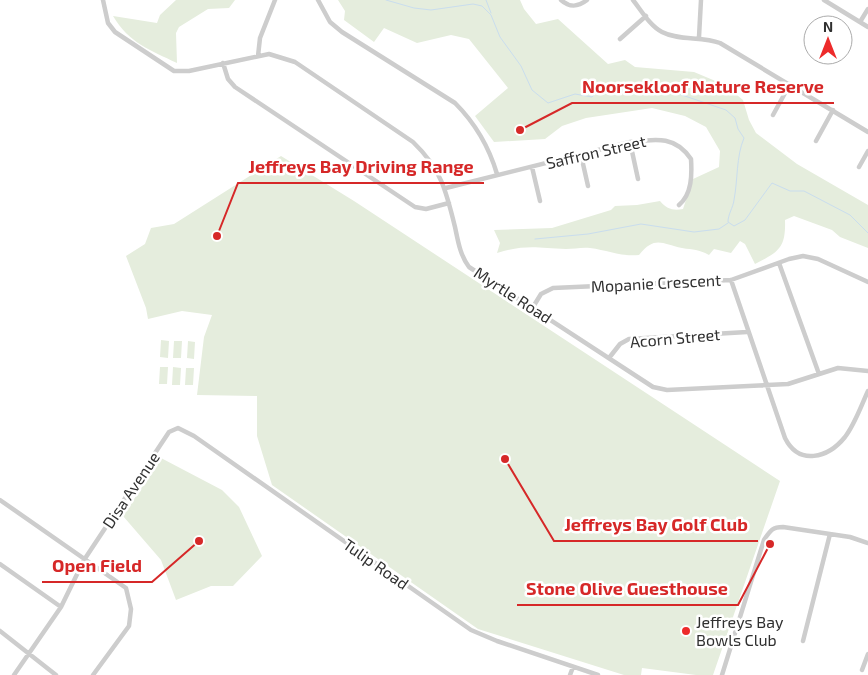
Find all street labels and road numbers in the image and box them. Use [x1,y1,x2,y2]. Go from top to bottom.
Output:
street label: Saffron Street [544,131,648,172]
street label: Myrtle Road [471,262,556,327]
street label: Mopanie Crescent [590,270,722,295]
street label: Acorn Street [629,324,721,351]
street label: Disa Avenue [98,448,163,532]
street label: Tulip Road [340,534,413,593]

